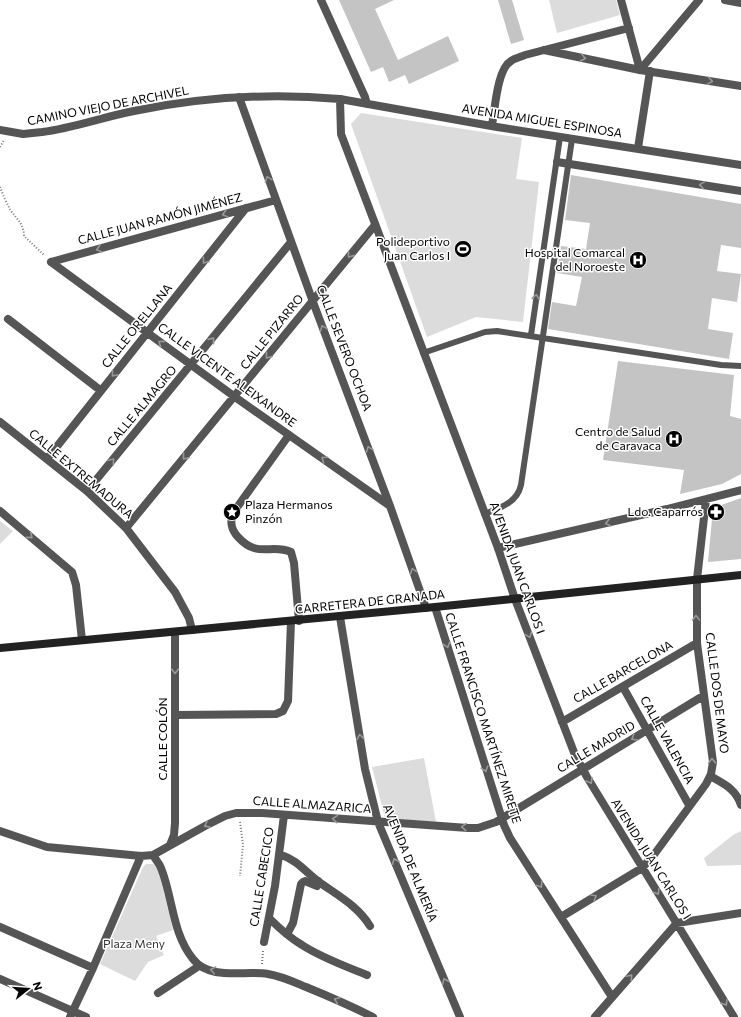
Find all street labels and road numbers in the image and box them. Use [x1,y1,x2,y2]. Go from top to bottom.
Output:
street label: CAMINO VIEJO DE ARCHIVEL [26,82,190,129]
street label: AVENIDA MIGUEL ESPINOSA [461,100,623,140]
street label: CALLE JUAN RAMÓN JIMÉNEZ [76,189,244,248]
street label: CALLE ORELLANA [98,281,174,370]
street label: CALLE SEVERO OCHOA [314,283,375,413]
street label: CALLE PIZARRO [237,291,306,372]
street label: CALLE VICENTE ALEIXANDRE [156,319,300,429]
street label: CALLE ALMAGRO [104,362,179,448]
street label: CALLE EXTREMADURA [27,426,137,521]
street label: AVENIDA JUAN CARLOS I [487,500,548,636]
street label: CARRETERA DE GRANADA [294,586,446,616]
street label: CALLE FRANCISCO MARTÍNEZ MIRETE [443,611,525,825]
street label: CALLE DOS DE MAYO [704,632,732,754]
street label: CALLE BARCELONA [570,637,675,705]
street label: CALLE VALENCIA [638,693,698,786]
street label: CALLE COLÓN [155,697,169,781]
street label: CALLE MADRID [554,717,637,775]
street label: CALLE ALMAZARICA [252,793,372,815]
street label: AVENIDA JUAN CARLOS I [608,796,695,922]
street label: AVENIDA DE ALMERÍA [381,802,441,924]
street label: CALLE CABECICO [246,826,276,928]

